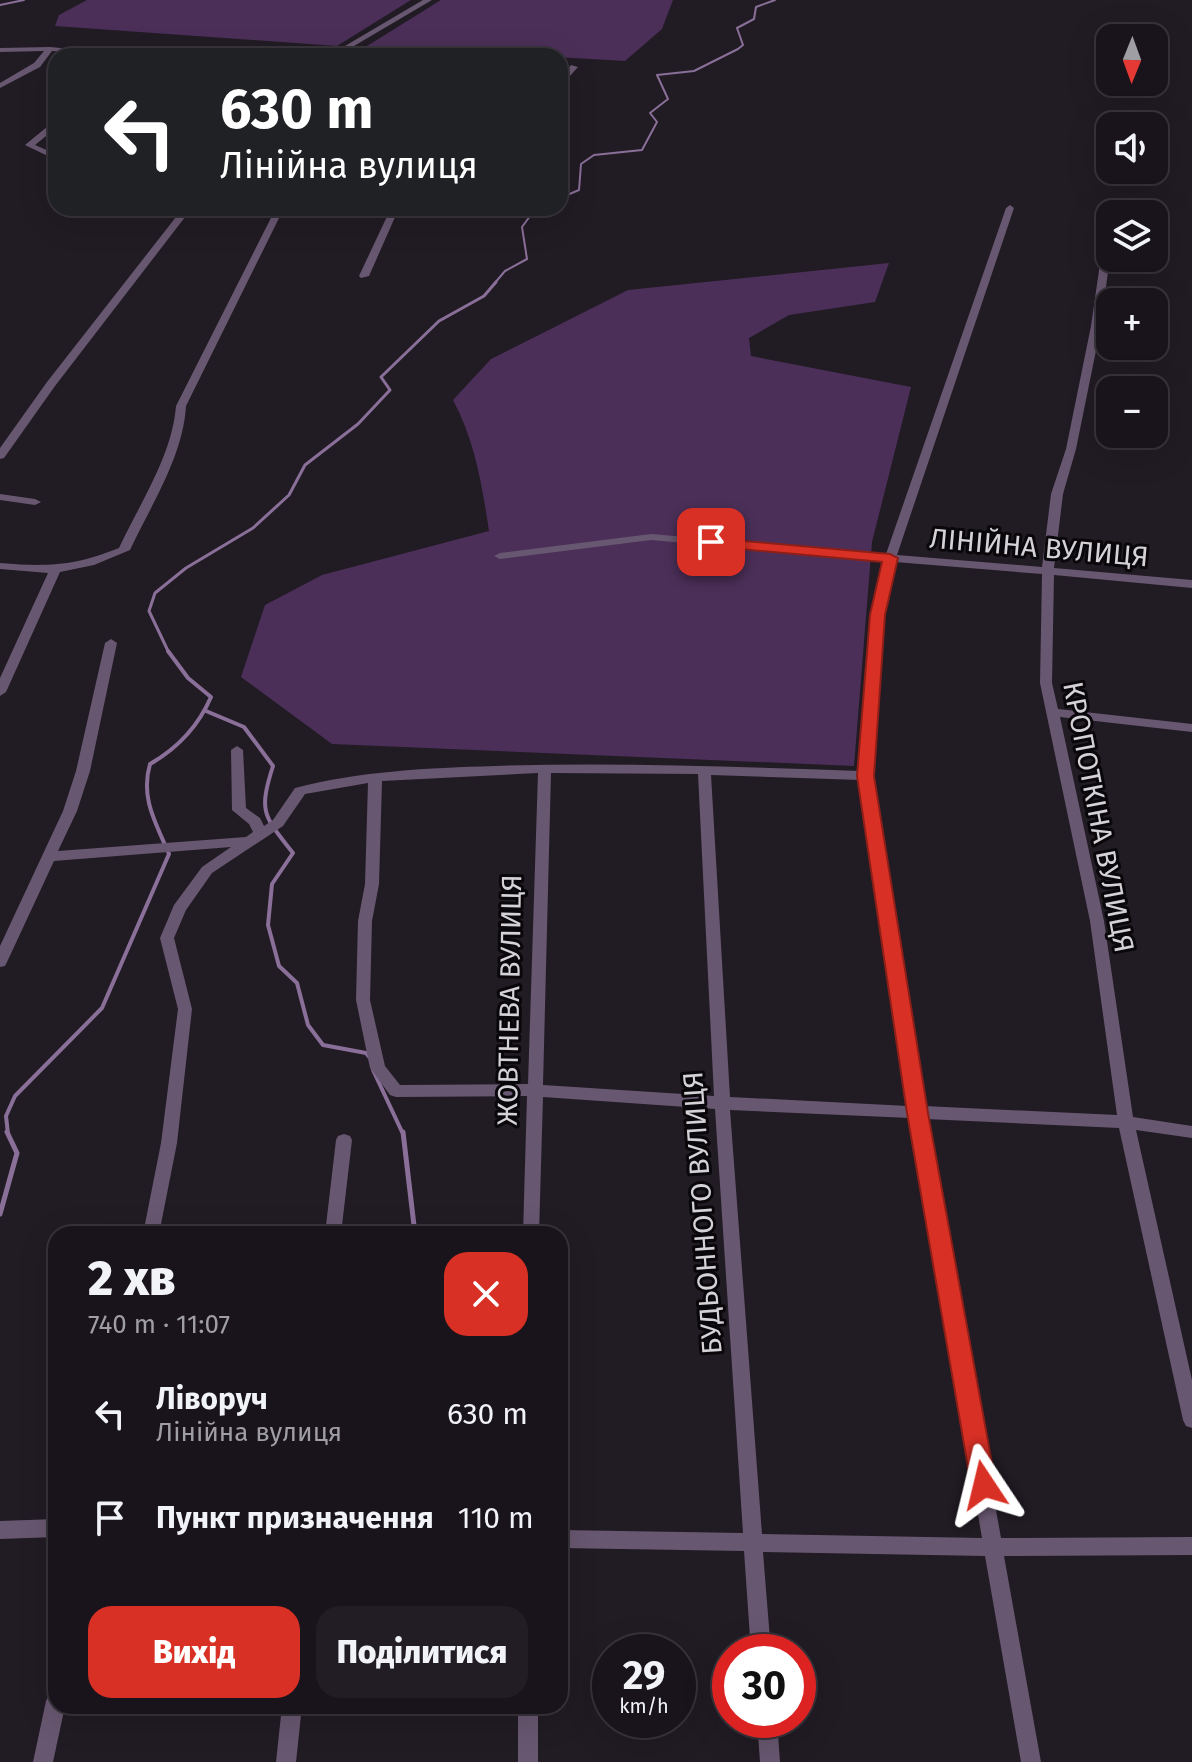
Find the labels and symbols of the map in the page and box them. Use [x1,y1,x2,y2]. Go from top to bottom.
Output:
north arrow [1096,24,1168,96]
pin [677,508,745,576]
street label: ЛІНІЙНА ВУЛИЦЯ [928,521,1150,574]
street label: КРОПОТКІНА ВУЛИЦЯ [1056,679,1141,955]
street label: ЖОВТНЕВА ВУЛИЦЯ [491,874,528,1126]
street label: БУДЬОННОГО ВУЛИЦЯ [676,1070,729,1356]
position arrow [942,1443,1026,1527]
speed limit sign: 30 [712,1634,816,1738]

